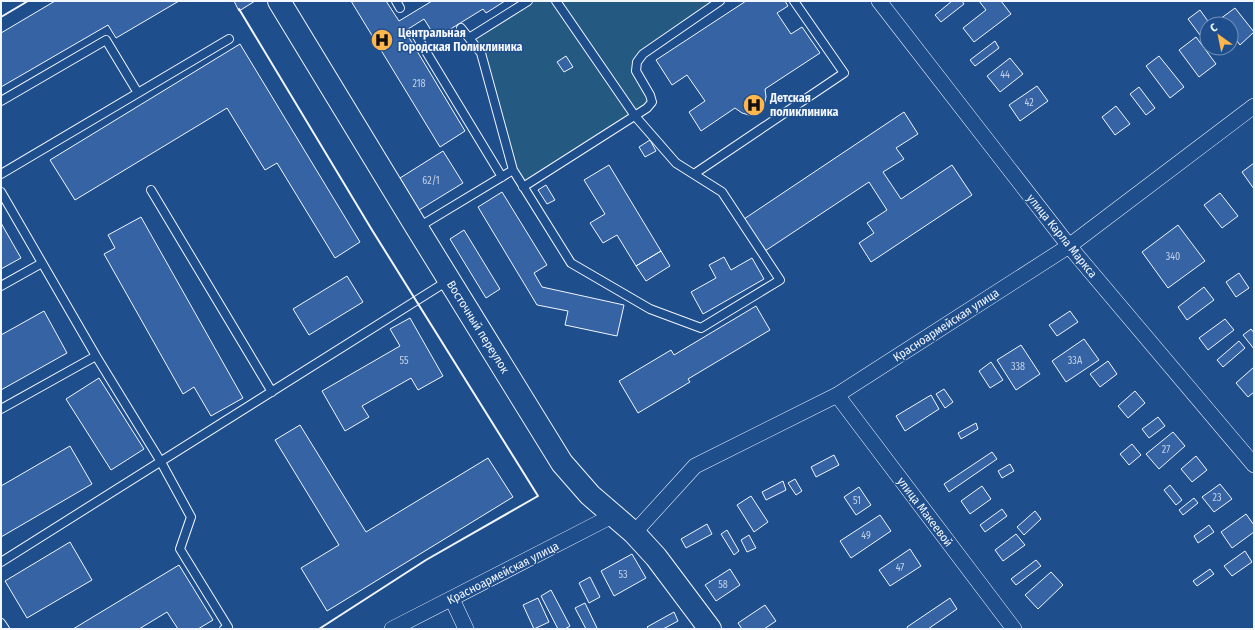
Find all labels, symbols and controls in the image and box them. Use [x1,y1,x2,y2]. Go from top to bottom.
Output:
north arrow [1199,16,1239,56]
text: С [1208,21,1220,35]
place label: Центральная Городская Поликлиника [398,26,523,54]
hospital icon: Центральная Городская Поликлиника [369,27,395,53]
house number: 44 [1000,69,1010,81]
house number: 218 [412,78,426,90]
place label: Детская поликлиника [769,91,838,119]
hospital icon: Детская поликлиника [741,92,767,118]
house number: 42 [1024,97,1034,109]
house number: 62/1 [422,175,440,187]
street label: улица Карла Маркса [1024,191,1100,281]
house number: 340 [1166,251,1180,263]
street label: Восточный переулок [444,278,512,376]
street label: Красноармейская улица [890,285,1002,365]
house number: 55 [399,355,409,367]
house number: 33А [1068,355,1083,367]
house number: 338 [1011,361,1025,373]
house number: 27 [1162,444,1170,456]
street label: улица Макеевой [894,474,956,550]
house number: 23 [1213,492,1222,504]
house number: 51 [853,495,861,507]
house number: 49 [861,530,871,542]
street label: Красноармейская улица [445,539,561,607]
house number: 47 [896,562,904,574]
house number: 53 [618,569,628,581]
house number: 58 [718,579,728,591]

